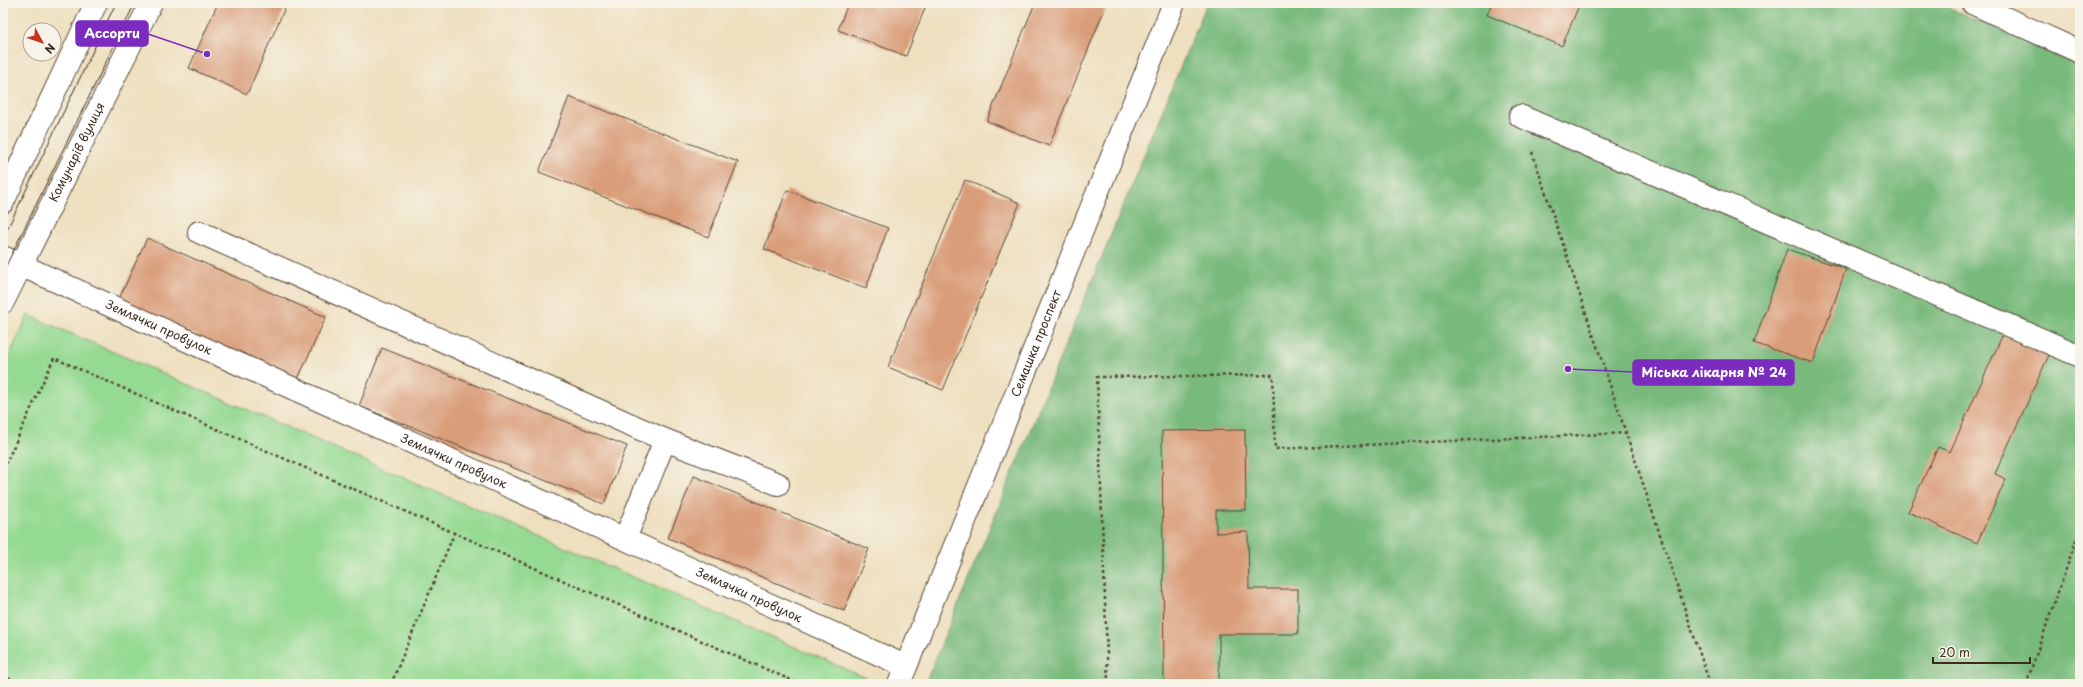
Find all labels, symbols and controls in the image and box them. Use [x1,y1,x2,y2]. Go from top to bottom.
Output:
callout: Ассорти [76,21,148,46]
north arrow [22,22,62,62]
text: Ассорти [84,23,140,42]
text: N [41,40,59,58]
street label: Комунарів вулиця [44,99,108,205]
street label: Семашка проспект [1006,287,1065,400]
street label: Землячки провулок [103,295,216,359]
callout: Міська лікарня № 24 [1633,360,1794,385]
text: Міська лікарня № 24 [1641,362,1787,381]
street label: Землячки провулок [398,429,511,493]
street label: Землячки провулок [693,562,806,627]
scale bar [1933,639,2030,665]
text: 20 m [1939,643,1970,661]

